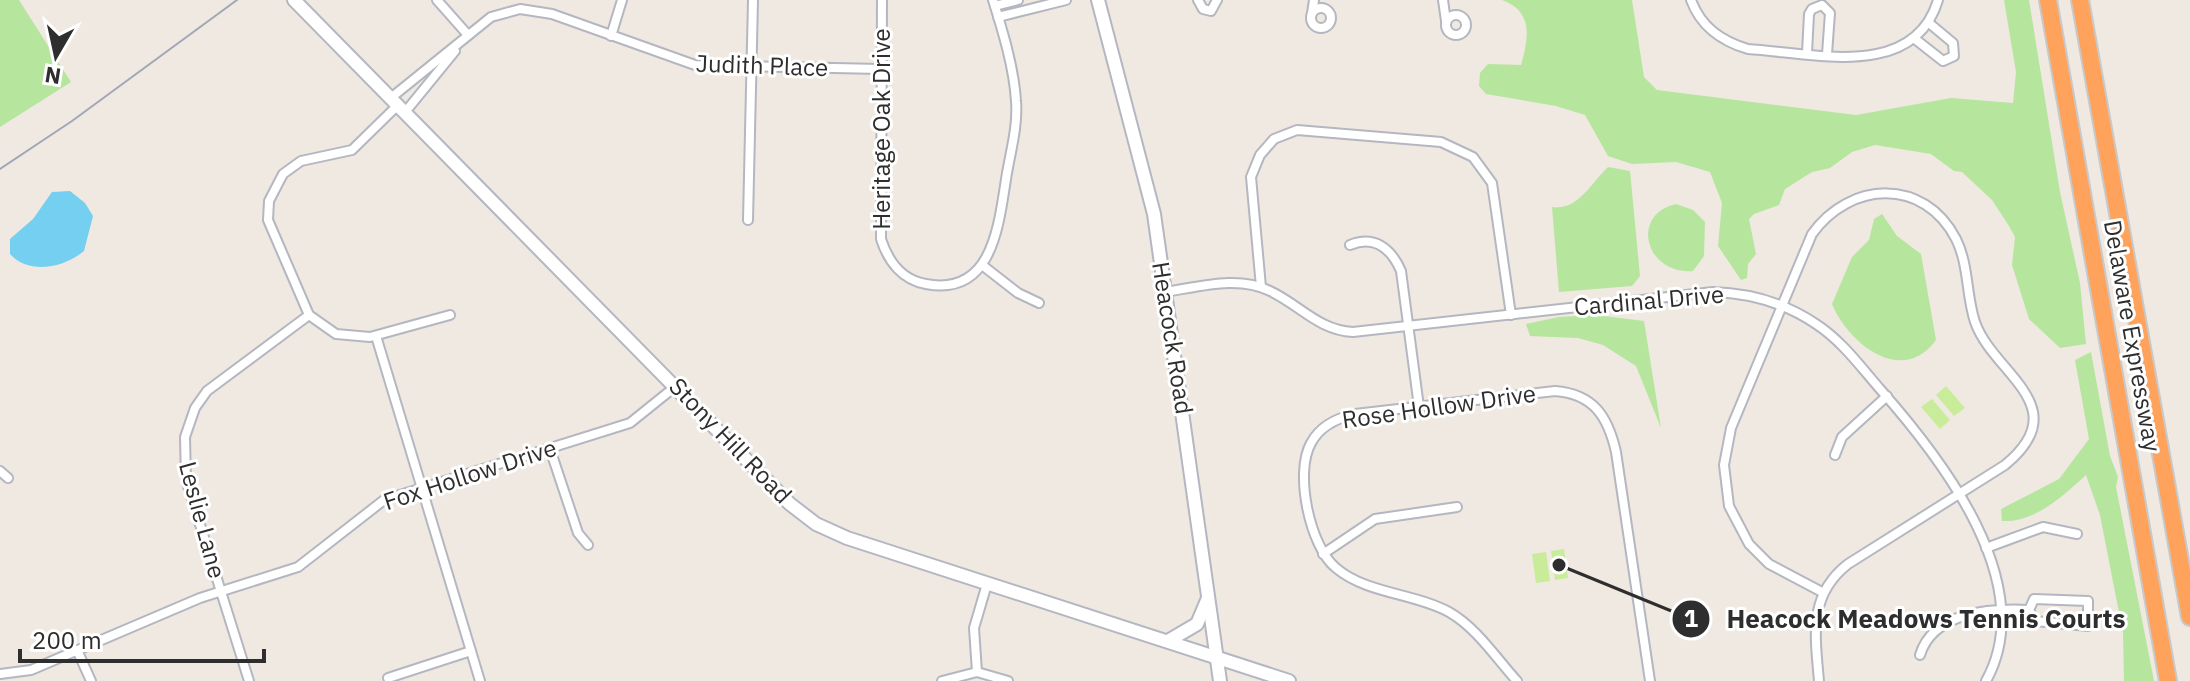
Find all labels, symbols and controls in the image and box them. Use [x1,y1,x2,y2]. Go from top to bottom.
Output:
north arrow [16,16,96,96]
street label: Heritage Oak Drive [865,28,897,230]
street label: Judith Place [695,47,829,83]
text: N [43,61,63,92]
street label: Delaware Expressway [2097,217,2169,454]
street label: Heacock Road [1145,259,1201,416]
street label: Cardinal Drive [1572,277,1725,323]
street label: Stony Hill Road [662,370,799,510]
street label: Rose Hollow Drive [1340,377,1538,435]
street label: Fox Hollow Drive [379,431,560,517]
street label: Leslie Lane [172,458,234,582]
callout: Heacock Meadows Tennis Courts [1671,594,2142,644]
text: Heacock Meadows Tennis Courts [1726,601,2126,635]
text: 1 [1684,602,1698,634]
scale bar [20,613,264,663]
text: 200 m [32,624,102,656]

